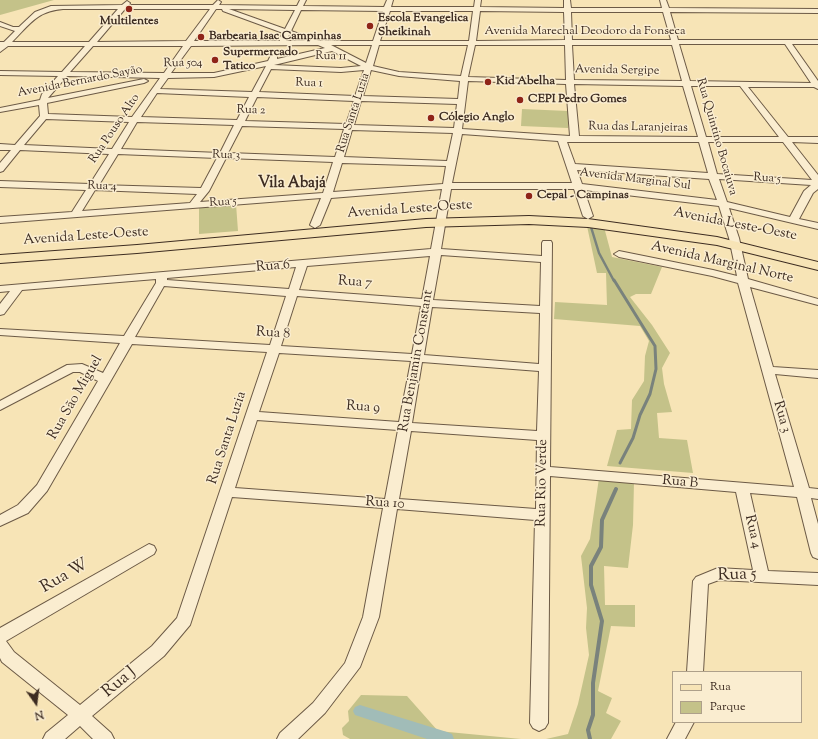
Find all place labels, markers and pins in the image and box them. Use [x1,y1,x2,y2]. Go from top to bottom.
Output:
marker: Multilentes [124,4,134,14]
place label: Escola Evangelica Sheikinah [378,12,468,40]
place label: Multilentes [100,15,158,29]
marker: Escola Evangelica Sheikinah [365,21,375,31]
place label: Barbearia Isac Campinhas [209,30,341,44]
marker: Barbearia Isac Campinhas [196,32,206,42]
place label: Supermercado Tatico [223,46,298,74]
marker: Supermercado Tatico [210,55,220,65]
place label: Kid Abelha [496,75,555,89]
marker: Kid Abelha [483,77,493,87]
place label: CEPI Pedro Gomes [528,93,627,107]
marker: CEPI Pedro Gomes [515,95,525,105]
place label: Cólegio Anglo [439,111,514,125]
marker: Cólegio Anglo [426,113,436,123]
place label: Cepal - Campinas [537,189,629,203]
marker: Cepal - Campinas [524,191,534,201]

